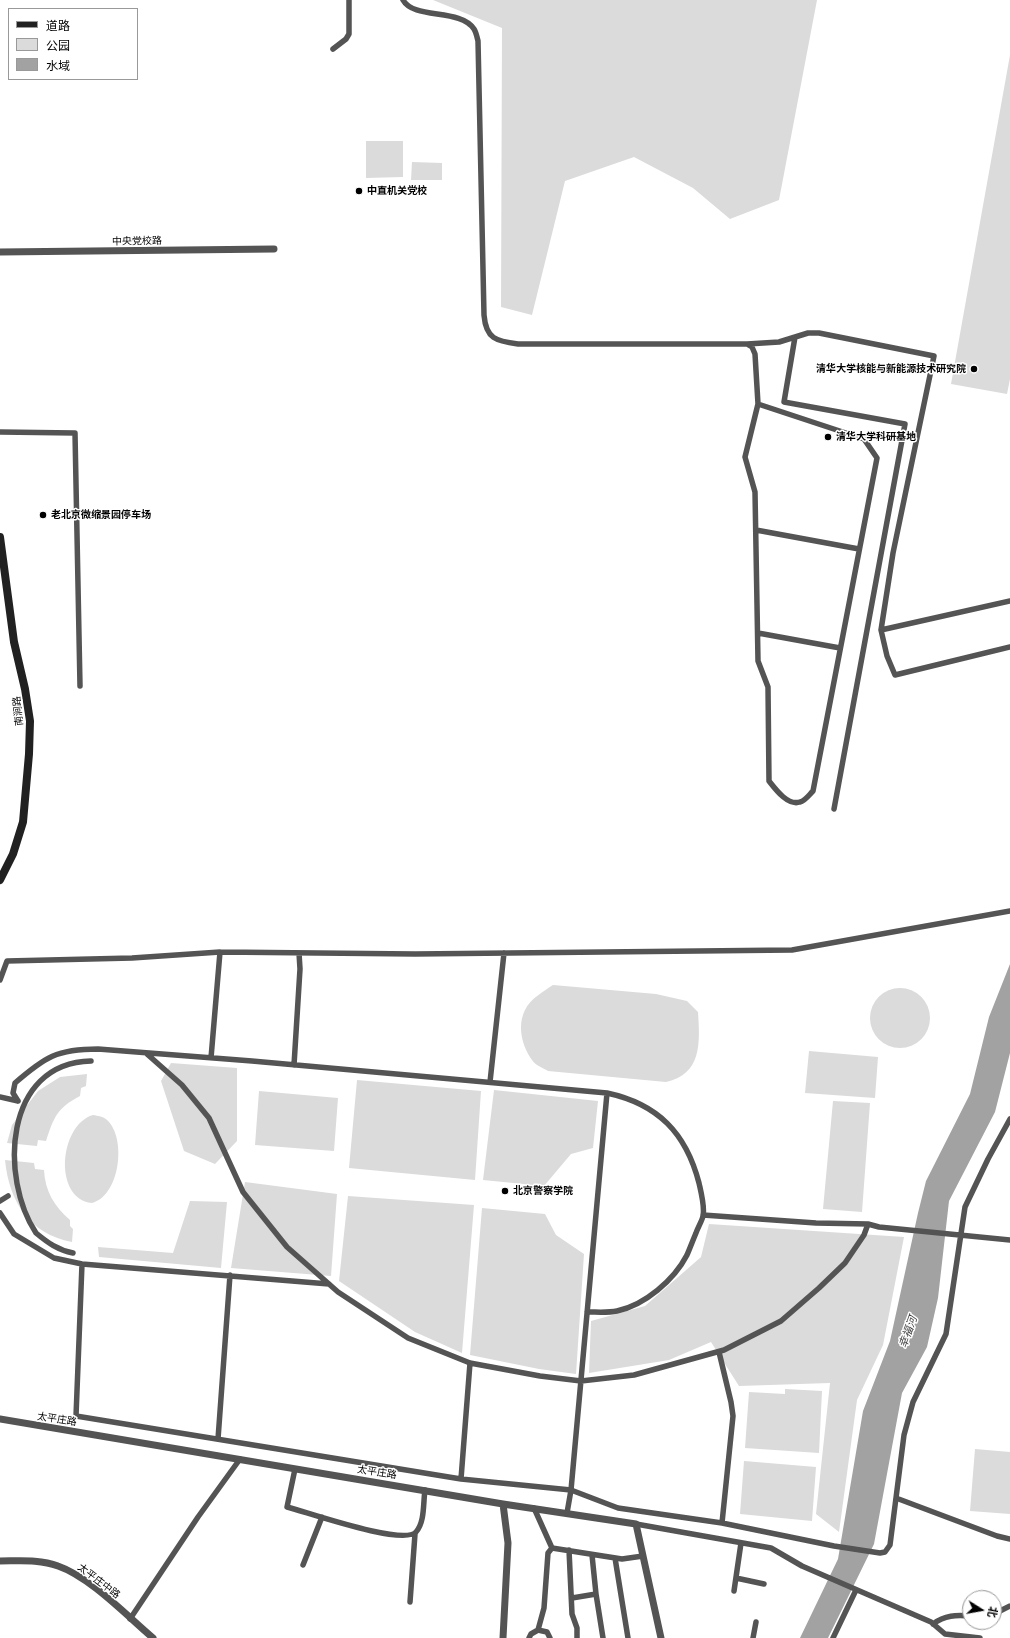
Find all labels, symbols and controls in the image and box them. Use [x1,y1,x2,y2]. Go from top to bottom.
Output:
legend [8,8,138,80]
text: 道路 [46,19,70,32]
text: 公园 [46,39,70,52]
text: 水域 [46,59,70,72]
place label: 中直机关党校 [367,185,427,197]
marker: 中直机关党校 [354,186,364,196]
street label: 中央党校路 [112,235,162,247]
place label: 清华大学核能与新能源技术研究院 [816,363,966,375]
marker: 清华大学核能与新能源技术研究院 [969,364,979,374]
place label: 清华大学科研基地 [836,431,916,443]
marker: 清华大学科研基地 [823,432,833,442]
place label: 老北京微缩景园停车场 [51,509,151,521]
marker: 老北京微缩景园停车场 [38,510,48,520]
street label: 南涧路 [10,695,26,727]
place label: 北京警察学院 [513,1185,573,1197]
marker: 北京警察学院 [500,1186,510,1196]
water label: 幸福河 [896,1314,920,1350]
street label: 太平庄路 [36,1410,78,1428]
street label: 太平庄路 [356,1463,398,1481]
street label: 太平庄中路 [75,1561,123,1601]
north arrow [962,1590,1002,1630]
text: 北 [986,1606,1000,1619]

